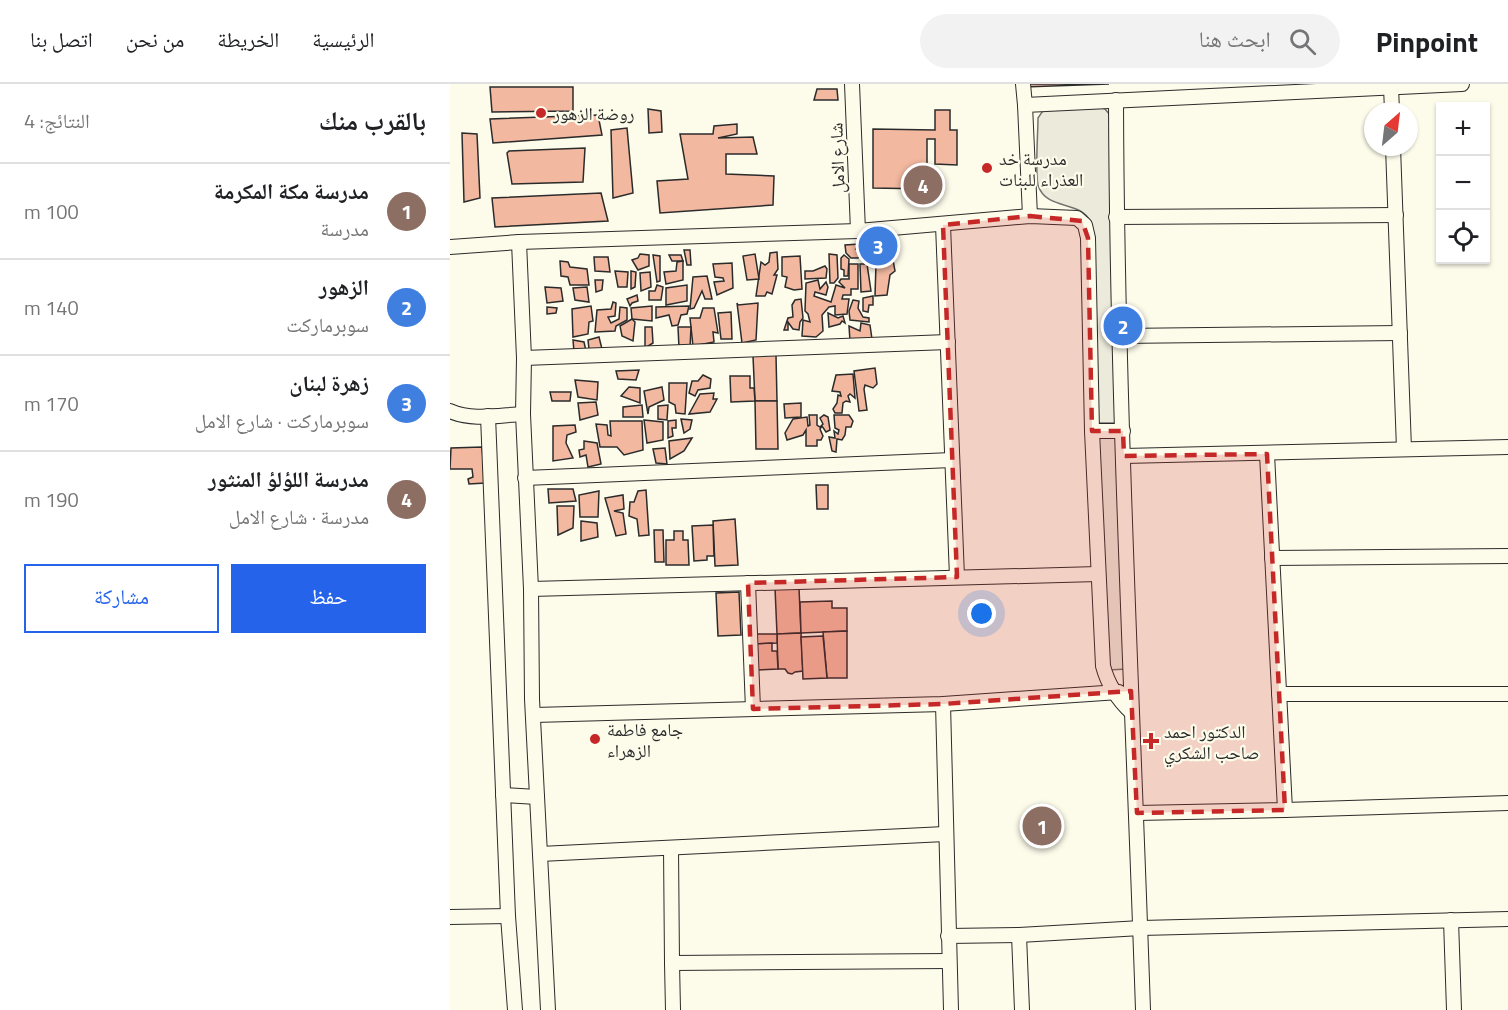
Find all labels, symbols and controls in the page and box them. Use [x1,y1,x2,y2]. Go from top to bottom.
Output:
search box [920,14,1340,68]
text: Pinpoint [1376,20,1478,63]
text: ابحث هنا [1199,22,1271,56]
text: اتصل بنا [30,23,93,55]
text: من نحن [126,23,184,55]
text: الخريطة [217,23,279,55]
text: الرئيسية [312,23,374,55]
icon: search [1286,25,1319,58]
place label: روضة الزهور [552,100,635,127]
text: بالقرب منك [319,101,426,140]
north arrow [1364,102,1418,156]
map controls [1436,102,1490,264]
button: + [1436,102,1490,156]
text: النتائج: 4 [24,105,90,136]
marker: روضة الزهور [534,106,548,120]
street label: شارع الامل [822,122,852,194]
place label: مدرسة خد العذراء للبنات [999,145,1083,193]
button: − [1436,156,1490,210]
marker: مدرسة خد العذراء للبنات [980,161,994,175]
pin: 4 [904,162,942,208]
text: مدرسة مكة المكرمة [214,174,369,208]
text: 100 m [24,196,79,227]
text: 1 [401,196,412,227]
button: locate [1436,210,1490,264]
text: مدرسة [320,213,369,244]
pin: 3 [858,224,898,268]
text: الزهور [319,270,369,304]
text: 140 m [24,292,79,323]
text: 2 [401,292,412,323]
pin: 2 [1104,304,1142,348]
text: سوبرماركت [286,309,369,340]
text: زهرة لبنان [289,366,369,400]
text: 170 m [24,388,79,419]
text: 3 [401,388,412,419]
text: سوبرماركت · شارع الامل [195,405,369,436]
text: مدرسة اللؤلؤ المنثور [208,462,369,496]
text: 190 m [24,484,79,515]
text: 4 [401,484,412,515]
text: مدرسة · شارع الامل [229,501,369,532]
button: مشاركة [24,564,219,633]
button: حفظ [231,564,426,633]
your location [967,599,996,628]
place label: جامع فاطمة الزهراء [607,716,683,764]
place label: الدكتور احمد صاحب الشكري [1164,718,1260,767]
marker: جامع فاطمة الزهراء [588,732,602,746]
marker: الدكتور احمد صاحب الشكري [1142,732,1160,750]
pin: 1 [1022,804,1062,848]

